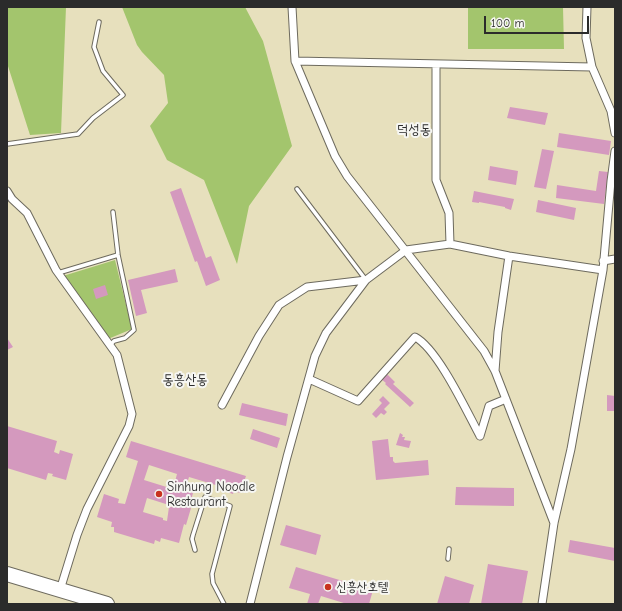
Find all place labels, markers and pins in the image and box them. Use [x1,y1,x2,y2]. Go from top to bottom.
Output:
place label: Sinhung Noodle Restaurant [167,479,255,510]
marker: Sinhung Noodle Restaurant [154,489,164,499]
place label: 신흥산호텔 [336,579,388,595]
marker: 신흥산호텔 [323,582,333,592]

